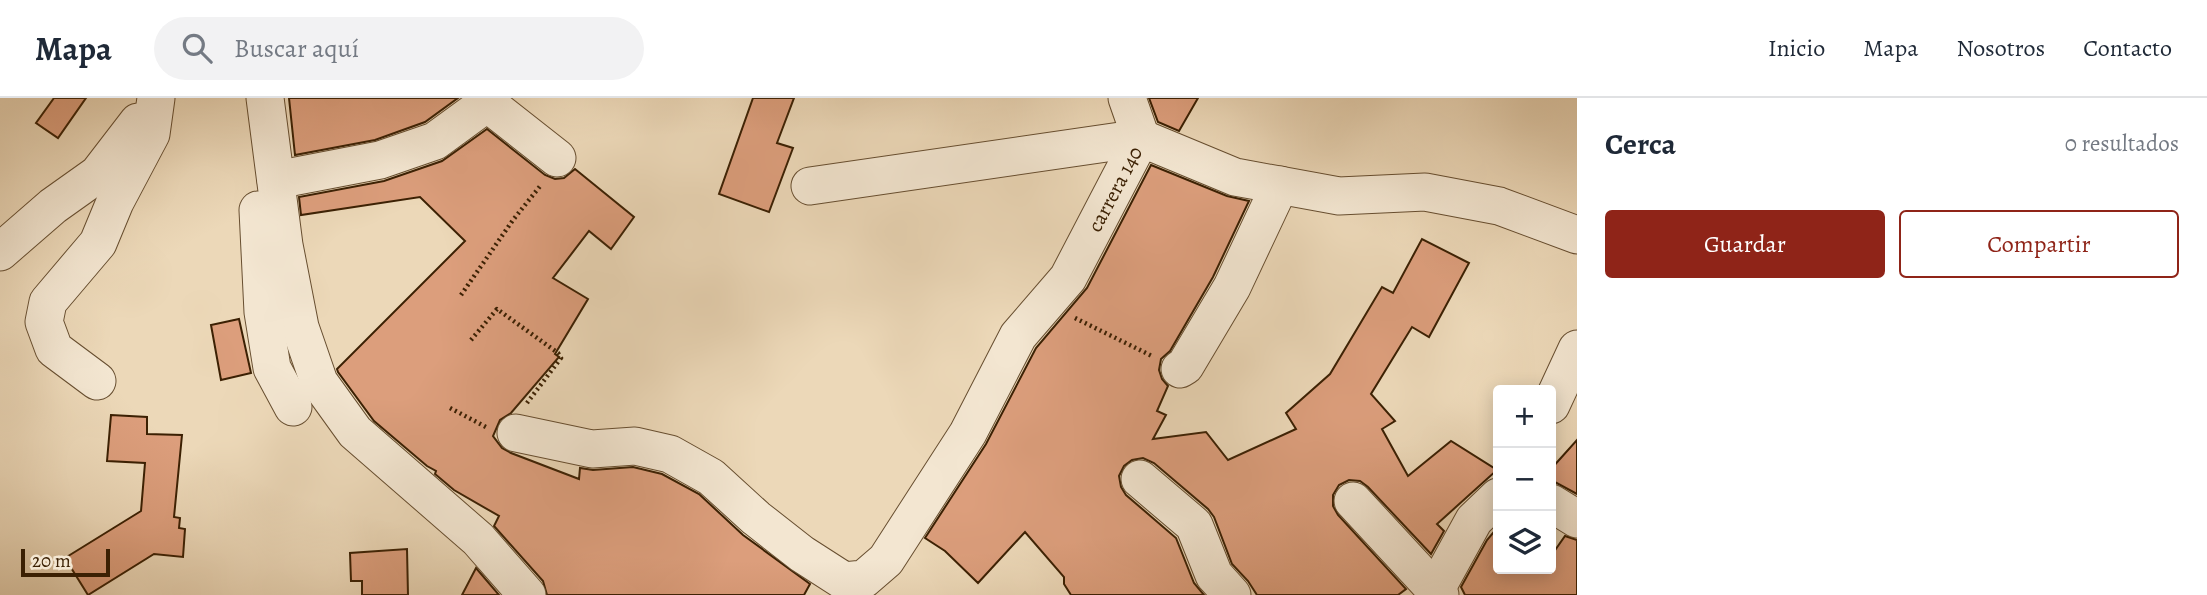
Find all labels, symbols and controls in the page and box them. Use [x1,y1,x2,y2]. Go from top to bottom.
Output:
search box [154,17,644,80]
text: Mapa [35,26,112,71]
icon: search [178,29,216,67]
text: Buscar aquí [234,31,359,66]
text: Inicio [1768,32,1825,64]
text: Mapa [1863,32,1918,64]
text: Nosotros [1956,32,2045,64]
text: Contacto [2083,32,2172,64]
text: Cerca [1605,124,1676,164]
text: 0 resultados [2065,128,2179,159]
street label: carrera 140 [1081,141,1149,237]
button: Guardar [1605,210,1885,278]
button: Compartir [1899,210,2179,278]
map controls [1493,385,1556,574]
button: + [1493,385,1556,448]
button: − [1493,448,1556,511]
button: layers [1493,511,1556,574]
scale bar [21,546,110,578]
text: 20 m [32,548,71,574]

